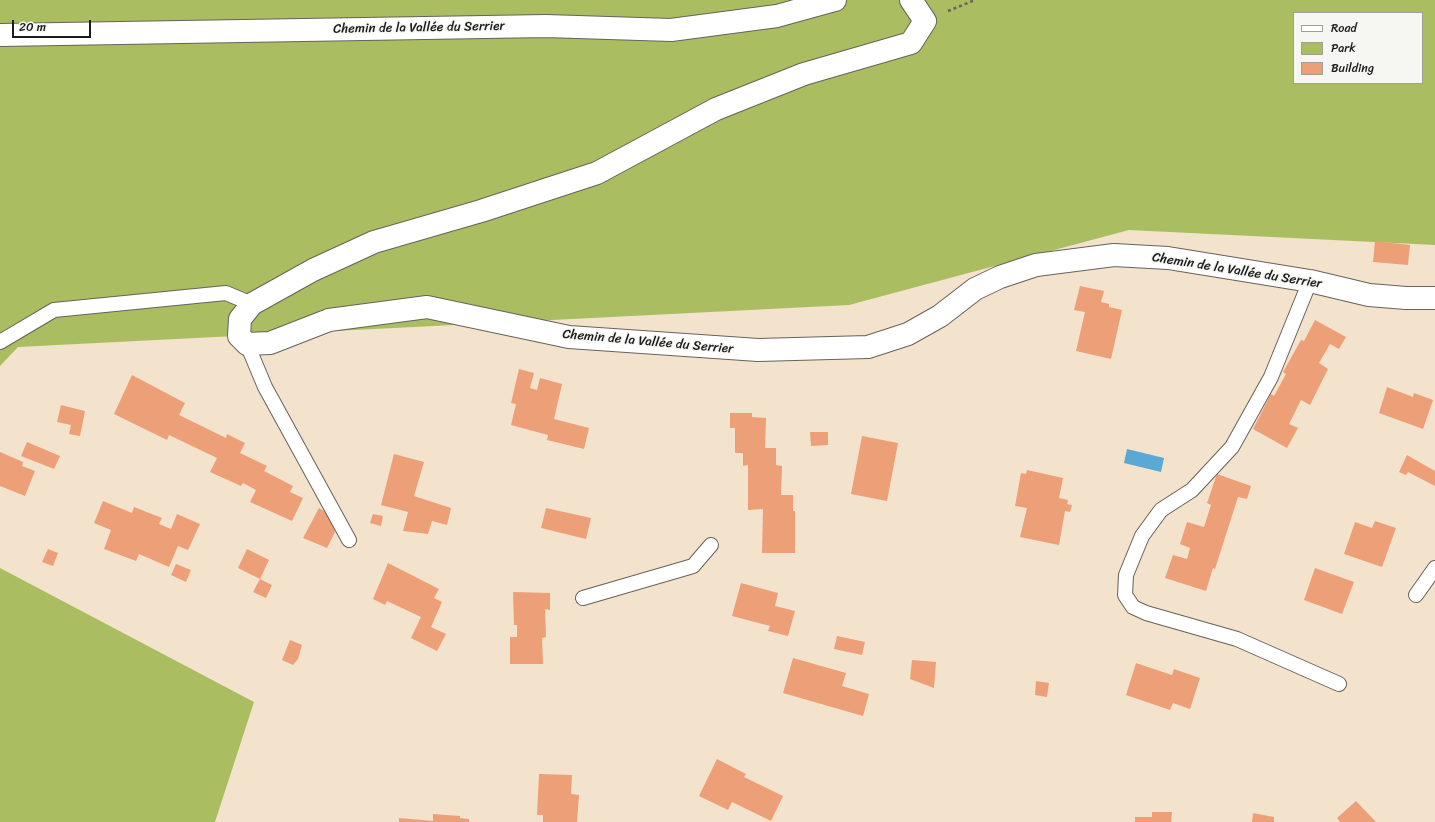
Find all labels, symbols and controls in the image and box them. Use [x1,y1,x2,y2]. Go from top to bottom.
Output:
scale bar [14,12,93,38]
legend [1293,12,1423,84]
text: 20 m [19,16,46,38]
text: Road [1331,17,1357,39]
street label: Chemin de la Vallée du Serrier [333,19,505,37]
text: Park [1331,37,1356,59]
text: Building [1331,57,1374,79]
street label: Chemin de la Vallée du Serrier [1151,250,1323,292]
street label: Chemin de la Vallée du Serrier [562,327,734,357]

